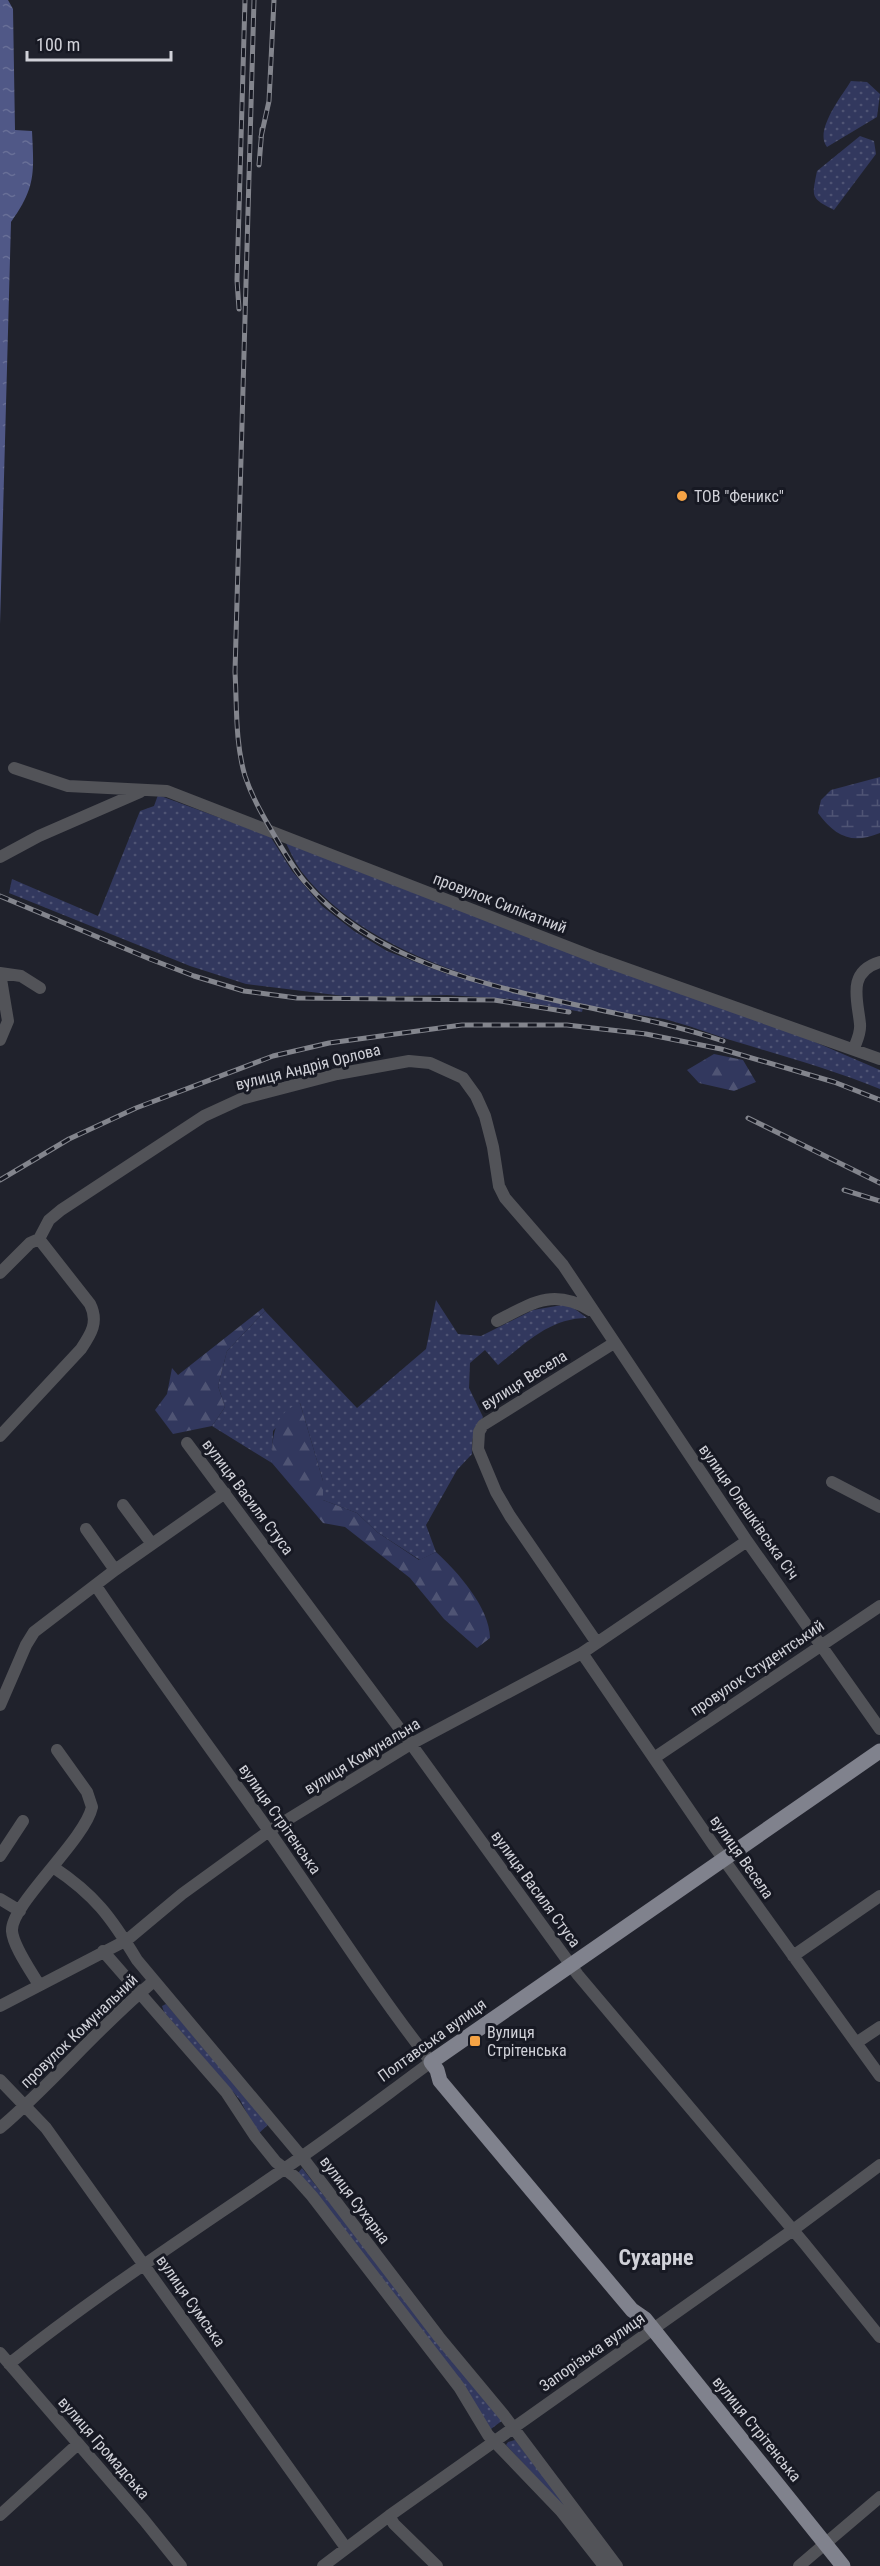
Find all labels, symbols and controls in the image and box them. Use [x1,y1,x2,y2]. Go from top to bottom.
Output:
scale bar [27,24,171,62]
text: 100 m [36,34,80,55]
place label: ТОВ "Феникс" [694,487,784,506]
marker: ТОВ "Феникс" [675,489,689,503]
street label: провулок Силікатний [431,869,569,937]
street label: вулиця Андрія Орлова [234,1040,382,1094]
street label: вулиця Весела [478,1346,570,1414]
street label: вулиця Василя Стуса [198,1436,298,1558]
street label: вулиця Олешківська Січ [695,1441,803,1583]
street label: провулок Студентський [686,1616,828,1720]
street label: вулиця Комунальна [301,1714,423,1798]
street label: вулиця Стрітенська [235,1760,325,1878]
street label: вулиця Весела [706,1812,778,1902]
street label: вулиця Василя Стуса [487,1827,585,1951]
street label: провулок Комунальний [16,1970,142,2092]
street label: Полтавська вулиця [374,1994,490,2086]
place label: Вулиця Стрітенська [487,2023,567,2060]
marker: Вулиця Стрітенська [468,2034,482,2048]
street label: вулиця Сухарна [316,2153,394,2247]
district label: Сухарне [618,2245,694,2270]
street label: вулиця Сумська [153,2252,229,2350]
street label: Запорізька вулиця [536,2309,648,2395]
street label: вулиця Стрітенська [709,2372,805,2486]
street label: вулиця Громадська [54,2393,154,2503]

